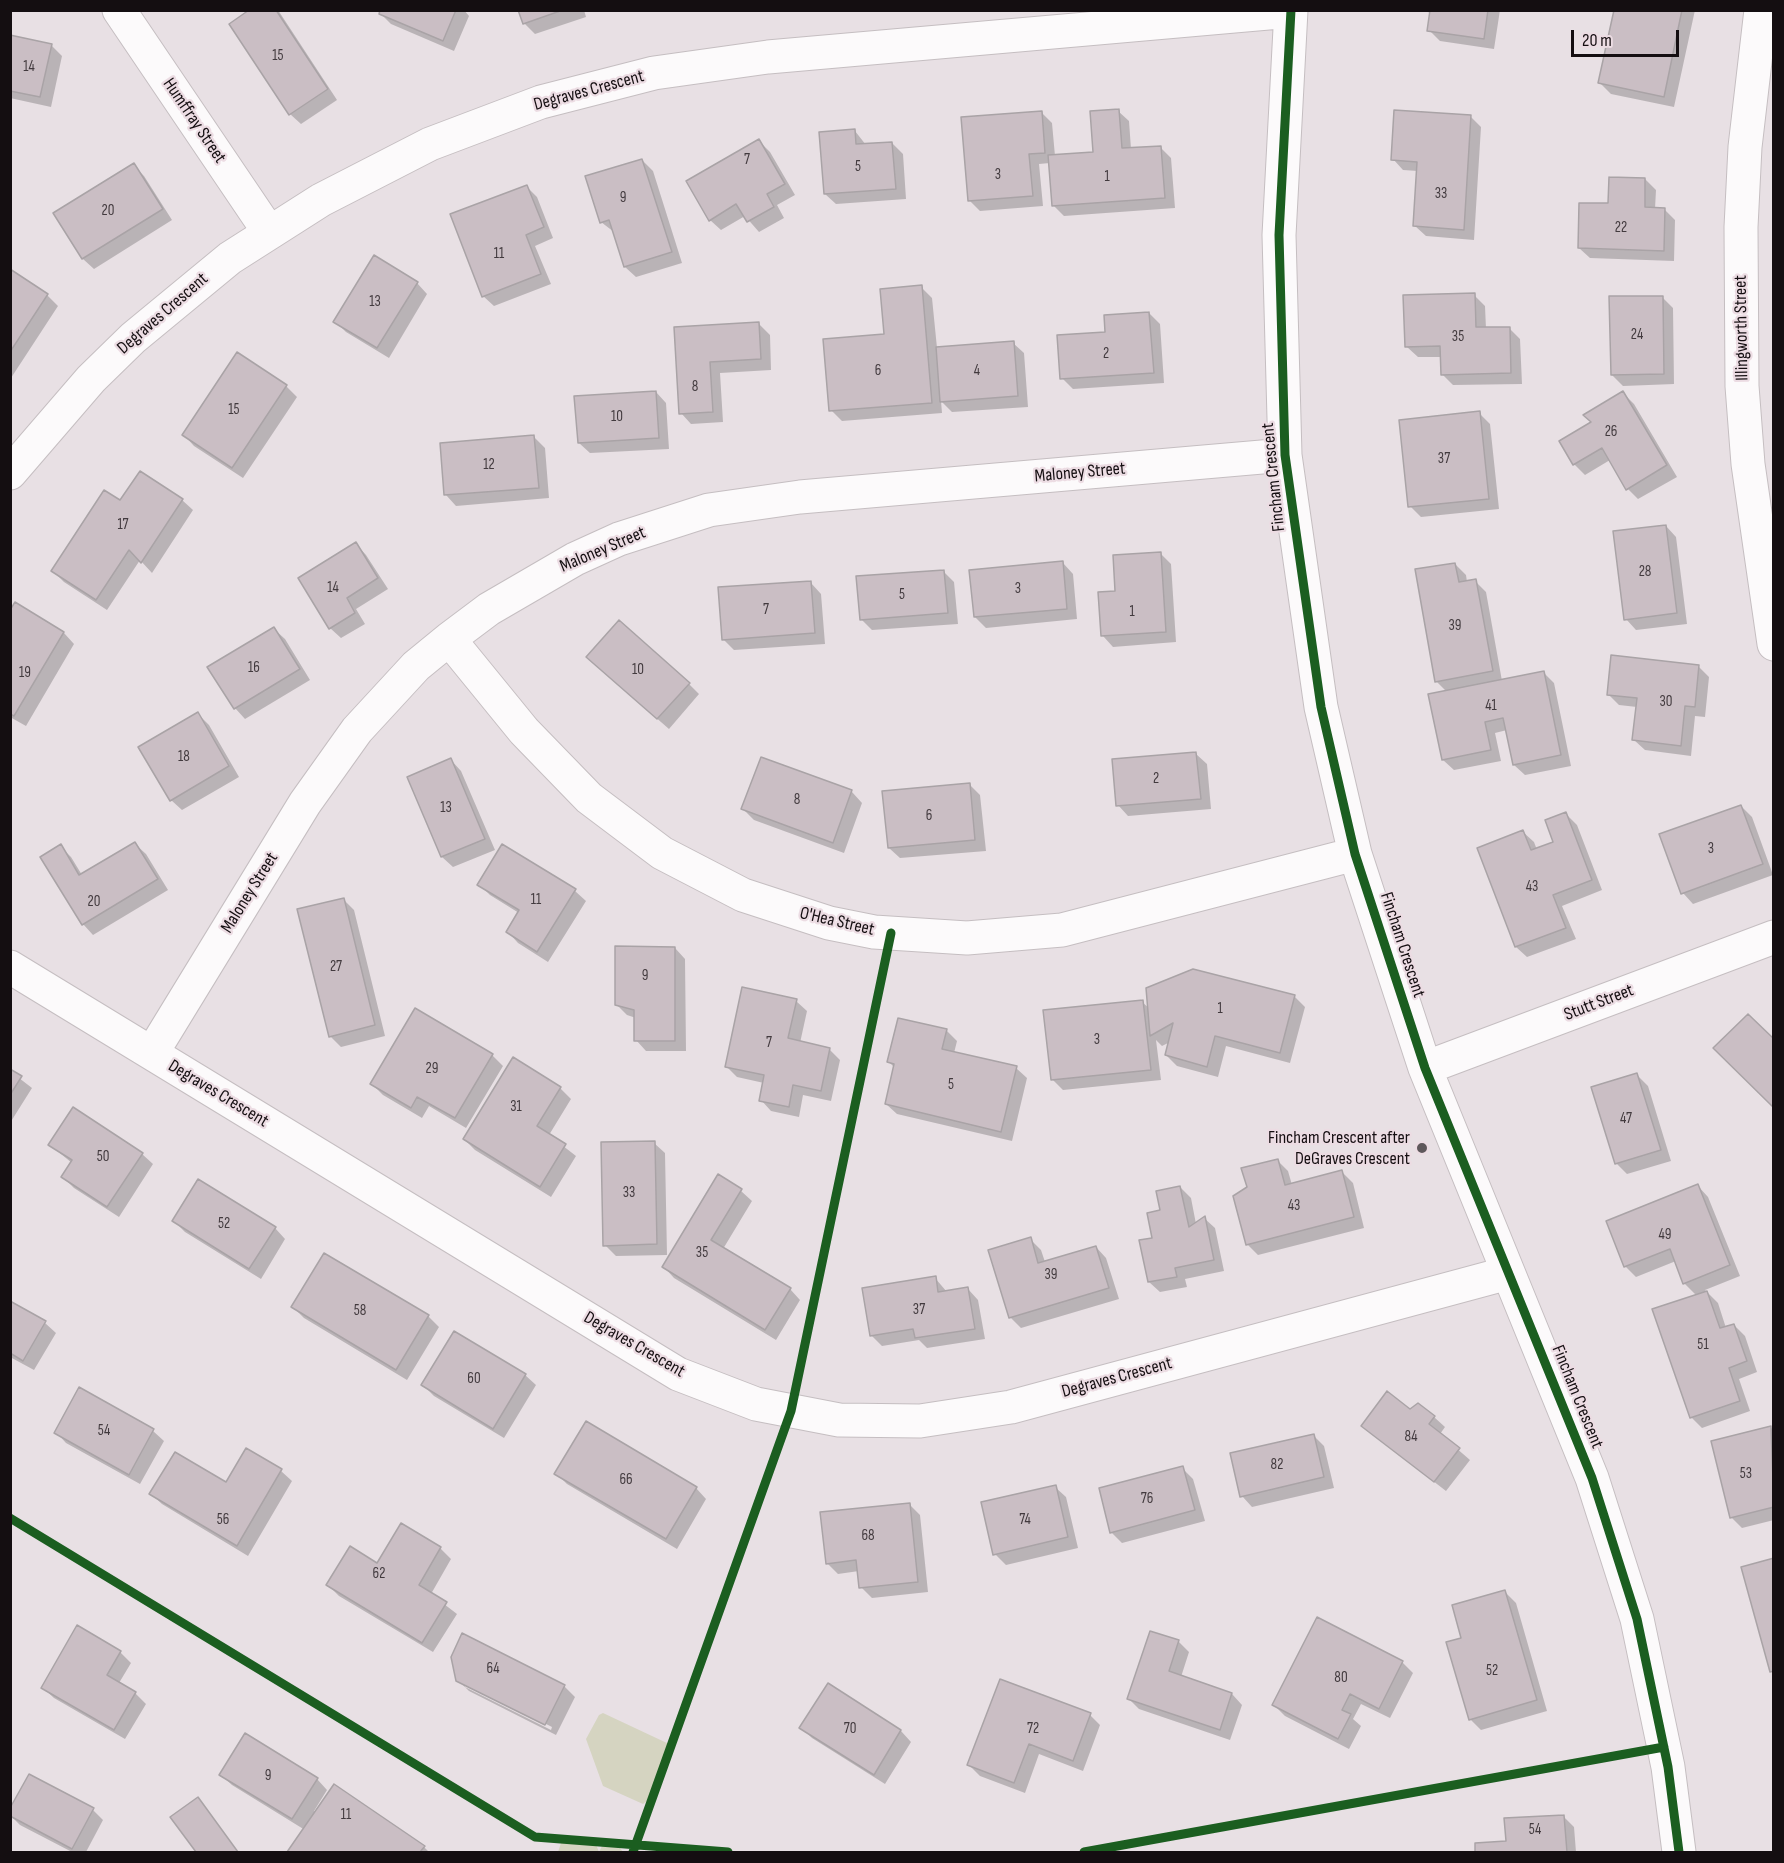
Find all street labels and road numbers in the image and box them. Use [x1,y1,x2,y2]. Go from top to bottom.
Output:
street label: Degraves Crescent [532,66,646,116]
street label: Humffray Street [158,74,230,168]
street label: Degraves Crescent [113,269,213,359]
street label: Illingworth Street [1730,275,1754,381]
street label: Fincham Crescent [1258,422,1290,532]
street label: Maloney Street [1034,458,1126,488]
street label: Maloney Street [557,522,649,578]
street label: Maloney Street [217,849,283,937]
street label: Fincham Crescent [1375,890,1429,1000]
street label: O'Hea Street [798,903,876,941]
street label: Stutt Street [1561,980,1637,1026]
street label: Degraves Crescent [164,1056,272,1132]
street label: Degraves Crescent [580,1307,688,1383]
street label: Fincham Crescent [1547,1342,1607,1452]
street label: Degraves Crescent [1060,1353,1174,1403]

